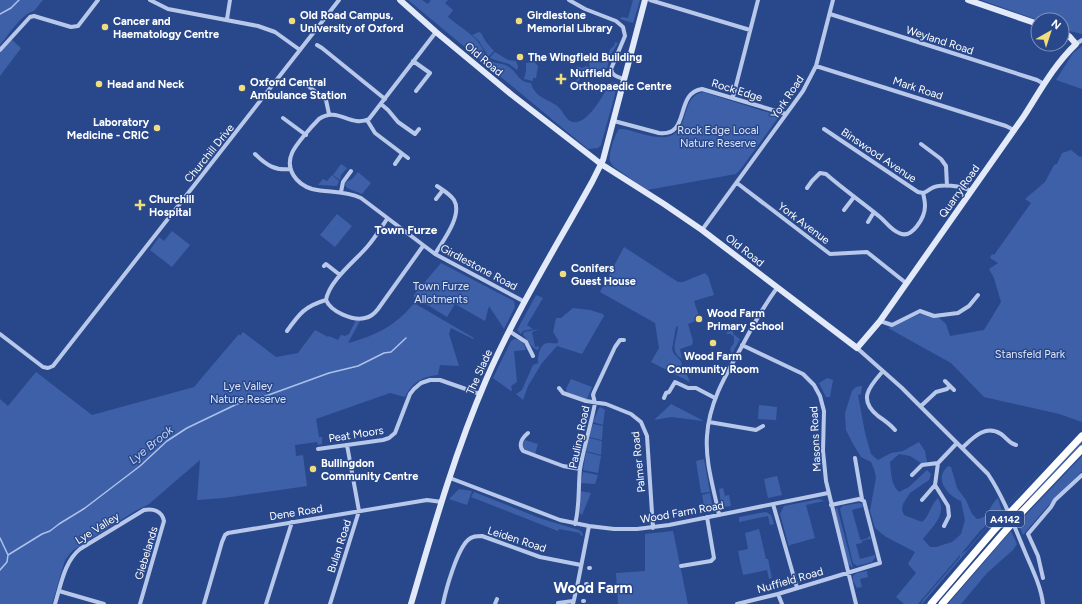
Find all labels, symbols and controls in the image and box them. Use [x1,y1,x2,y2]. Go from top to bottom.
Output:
place label: Old Road Campus, University of Oxford [300,9,404,35]
place label: Girdlestone Memorial Library [527,9,613,35]
north arrow [1030,12,1070,52]
place label: Cancer and Haematology Centre [113,15,219,41]
marker: Old Road Campus, University of Oxford [287,16,297,26]
marker: Girdlestone Memorial Library [514,16,524,26]
text: N [1049,17,1063,32]
marker: Cancer and Haematology Centre [100,22,110,32]
street label: Weyland Road [904,23,975,58]
street label: Old Road [462,40,505,79]
place label: The Wingfield Building [528,51,642,64]
marker: The Wingfield Building [515,52,525,62]
place label: Nuffield Orthopaedic Centre [570,67,672,93]
marker: Nuffield Orthopaedic Centre [555,73,567,85]
street label: York Road [768,73,807,121]
street label: Mark Road [891,74,945,103]
place label: Oxford Central Ambulance Station [250,76,347,102]
street label: Rock Edge [710,77,764,104]
place label: Head and Neck [107,78,184,91]
marker: Head and Neck [94,79,104,89]
marker: Oxford Central Ambulance Station [237,83,247,93]
place label: Laboratory Medicine - CRIC [67,116,150,142]
street label: Churchill Drive [182,121,237,185]
marker: Laboratory Medicine - CRIC [152,123,162,133]
park label: Rock Edge Local Nature Reserve [677,124,759,150]
street label: Binswood Avenue [839,125,919,185]
street label: Quarry Road [936,162,982,220]
place label: Churchill Hospital [149,193,195,219]
marker: Churchill Hospital [134,199,146,211]
street label: York Avenue [775,200,832,247]
district label: Town Furze [375,223,438,237]
street label: Old Road [723,231,767,270]
street label: Girdlestone Road [438,242,519,293]
place label: Conifers Guest House [571,262,636,288]
marker: Conifers Guest House [558,269,568,279]
park label: Town Furze Allotments [413,280,469,306]
place label: Wood Farm Primary School [707,307,784,333]
marker: Wood Farm Primary School [694,314,704,324]
marker: Wood Farm Community Room [708,338,718,348]
street label: The Slade [464,348,495,397]
park label: Stansfeld Park [995,348,1066,361]
place label: Wood Farm Community Room [667,350,759,376]
park label: Lye Valley Nature Reserve [210,380,286,406]
street label: Pauling Road [567,405,592,470]
street label: Masons Road [807,406,824,472]
water label: Lye Brook [126,422,177,467]
street label: Peat Moors [328,424,385,445]
street label: Palmer Road [629,431,648,493]
place label: Bullingdon Community Centre [321,457,418,483]
marker: Bullingdon Community Centre [308,464,318,474]
street label: Wood Farm Road [639,499,725,526]
street label: Dene Road [269,502,324,523]
street label: Lye Valley [73,510,122,547]
road number: A4142 [986,511,1024,527]
street label: Bulan Road [325,518,354,574]
street label: Leiden Road [486,524,548,555]
street label: Glebelands [132,525,161,581]
street label: Nuffield Road [756,565,825,596]
district label: Wood Farm [553,579,633,597]

